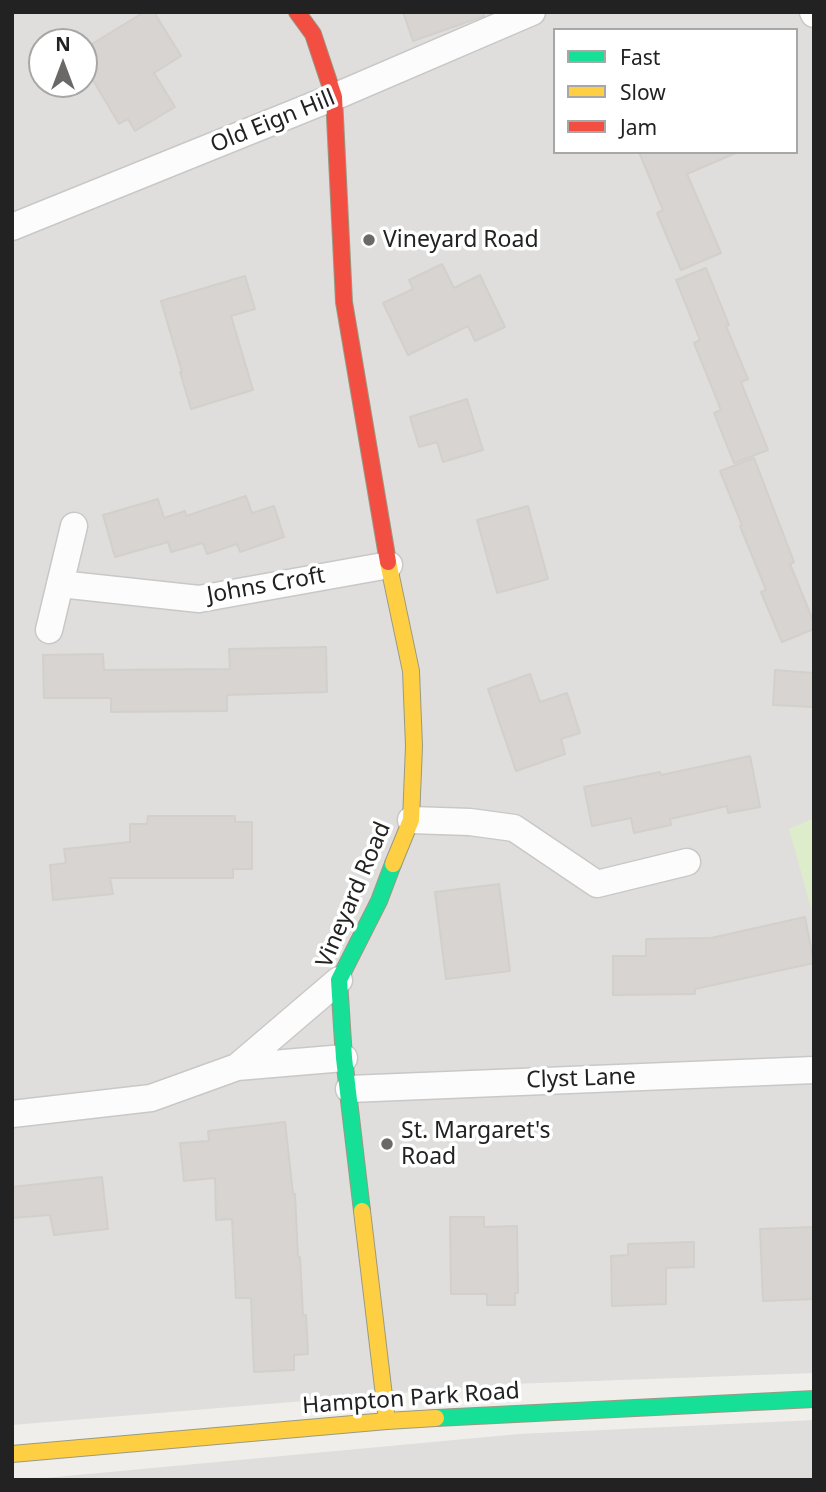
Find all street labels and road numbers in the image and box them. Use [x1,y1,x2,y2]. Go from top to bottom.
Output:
street label: Old Eign Hill [207,84,339,160]
street label: Johns Croft [205,562,327,610]
street label: Vineyard Road [311,818,397,972]
street label: Clyst Lane [526,1063,636,1095]
street label: Hampton Park Road [301,1378,521,1420]

